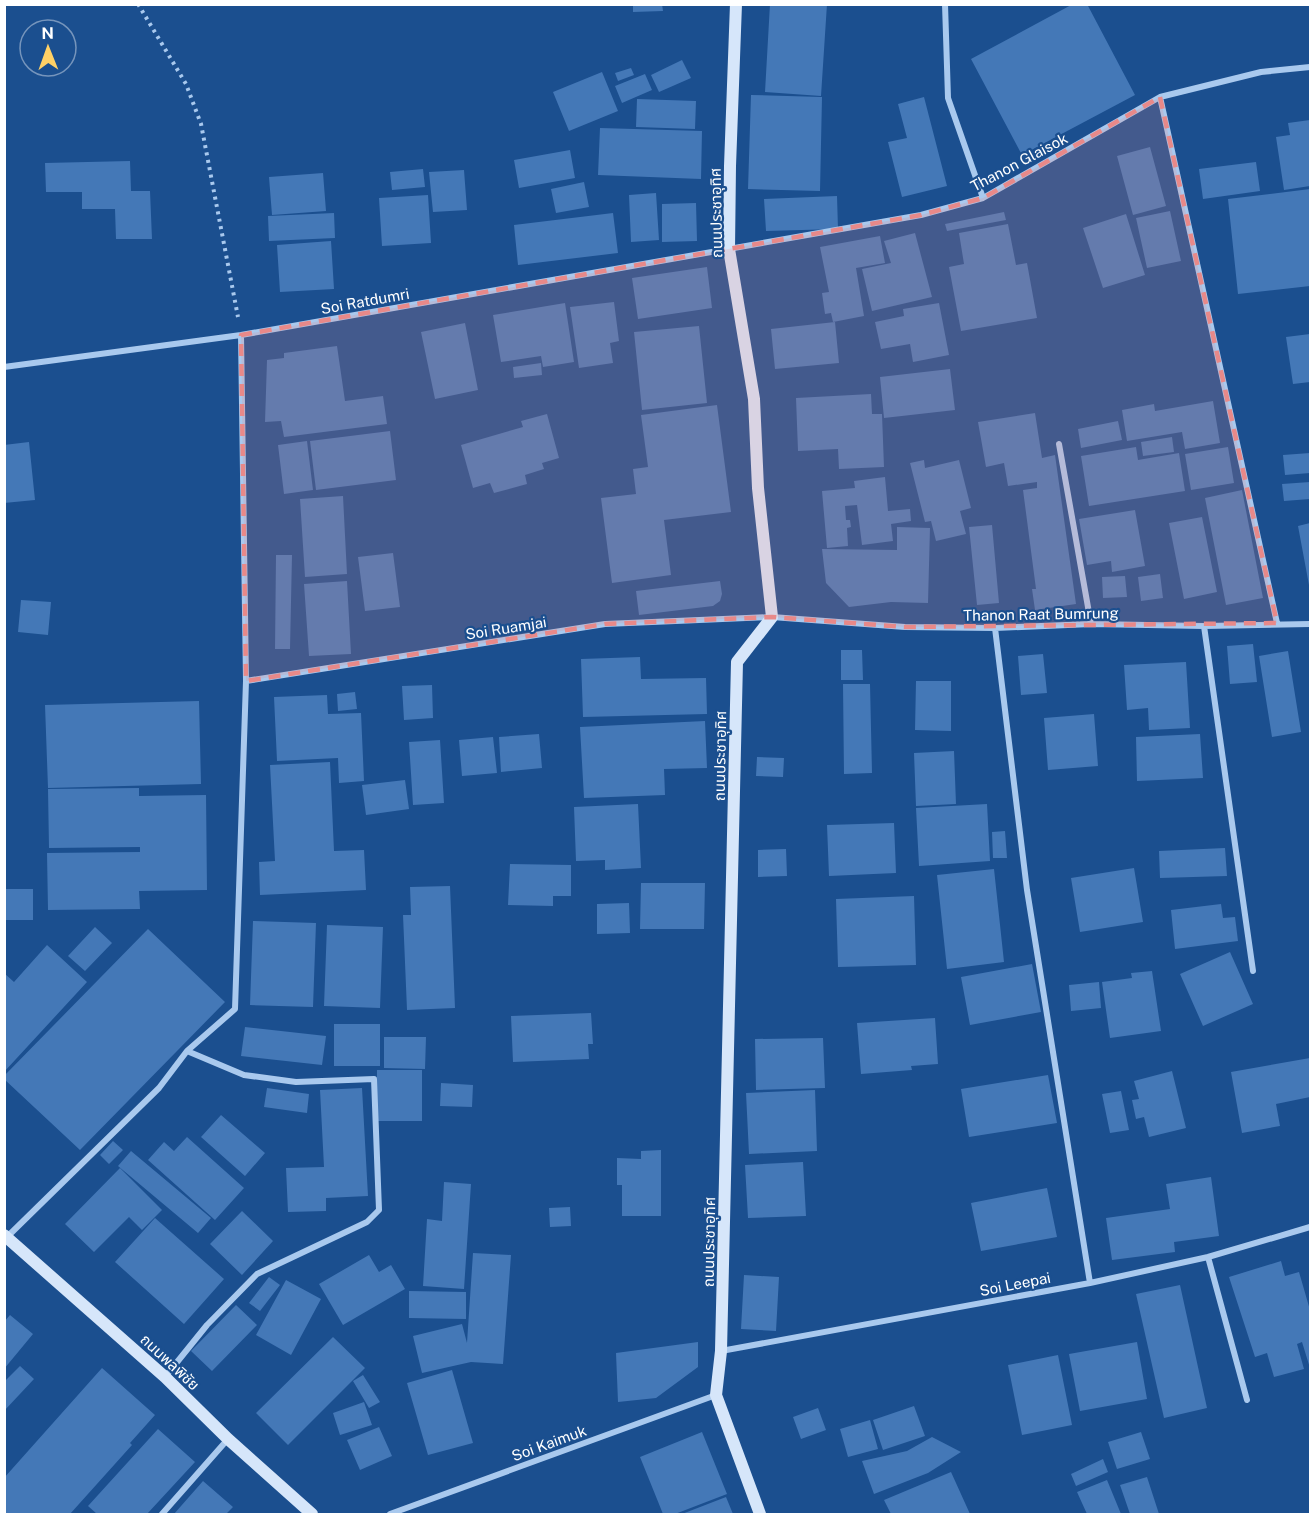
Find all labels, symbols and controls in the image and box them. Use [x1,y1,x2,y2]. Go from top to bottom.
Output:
north arrow [18,18,78,78]
text: N [41,24,54,43]
street label: Thanon Glaisok [968,129,1070,195]
street label: ถนนประชาอุทิศ [707,168,726,258]
street label: Soi Ratdumri [319,285,411,317]
street label: Thanon Raat Bumrung [963,604,1119,624]
street label: Soi Ruamjai [464,613,548,643]
street label: ถนนประชาอุทิศ [711,711,730,801]
street label: ถนนประชาอุทิศ [700,1197,719,1287]
street label: Soi Leepai [978,1269,1052,1299]
street label: ถนนพลพิชัย [137,1331,203,1393]
street label: Soi Kaimuk [509,1422,589,1464]

